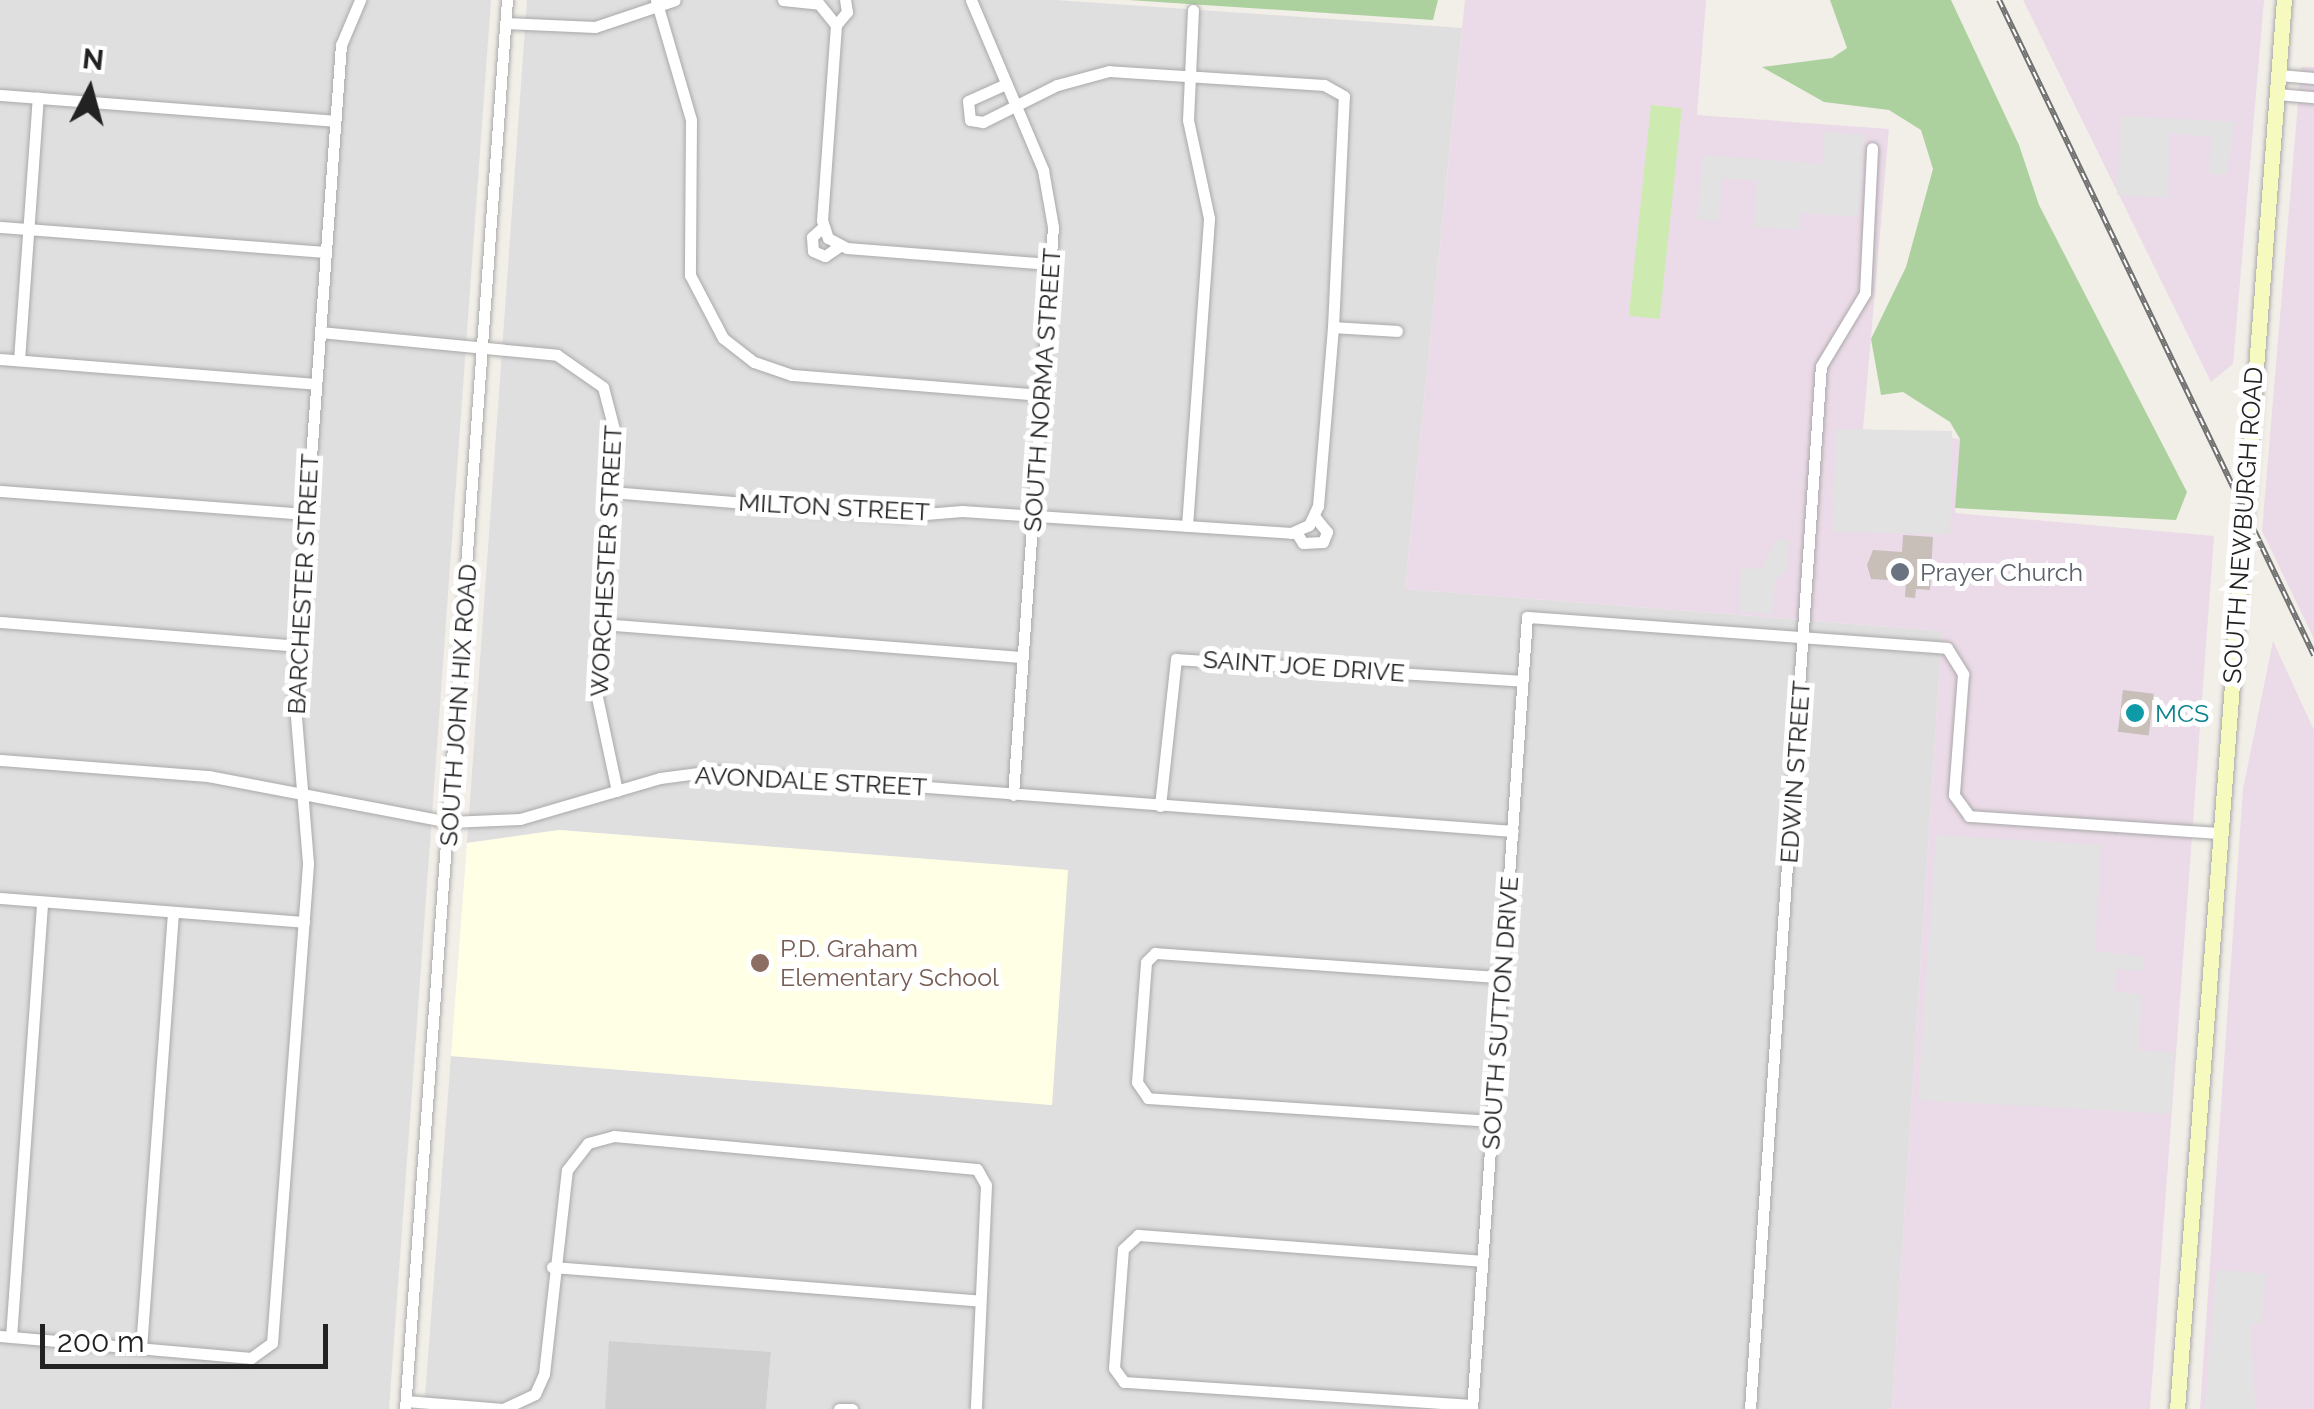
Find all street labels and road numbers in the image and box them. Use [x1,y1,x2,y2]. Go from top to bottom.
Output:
street label: SOUTH NORMA STREET [1017,247,1067,533]
street label: SOUTH NEWBURGH ROAD [2217,366,2269,684]
street label: WORCHESTER STREET [584,424,628,698]
street label: BARCHESTER STREET [281,453,325,715]
street label: MILTON STREET [738,487,930,527]
street label: SOUTH JOHN HIX ROAD [433,562,483,848]
street label: SAINT JOE DRIVE [1201,644,1407,688]
street label: EDWIN STREET [1774,680,1816,864]
street label: AVONDALE STREET [694,760,928,802]
street label: SOUTH SUTTON DRIVE [1475,875,1525,1151]

